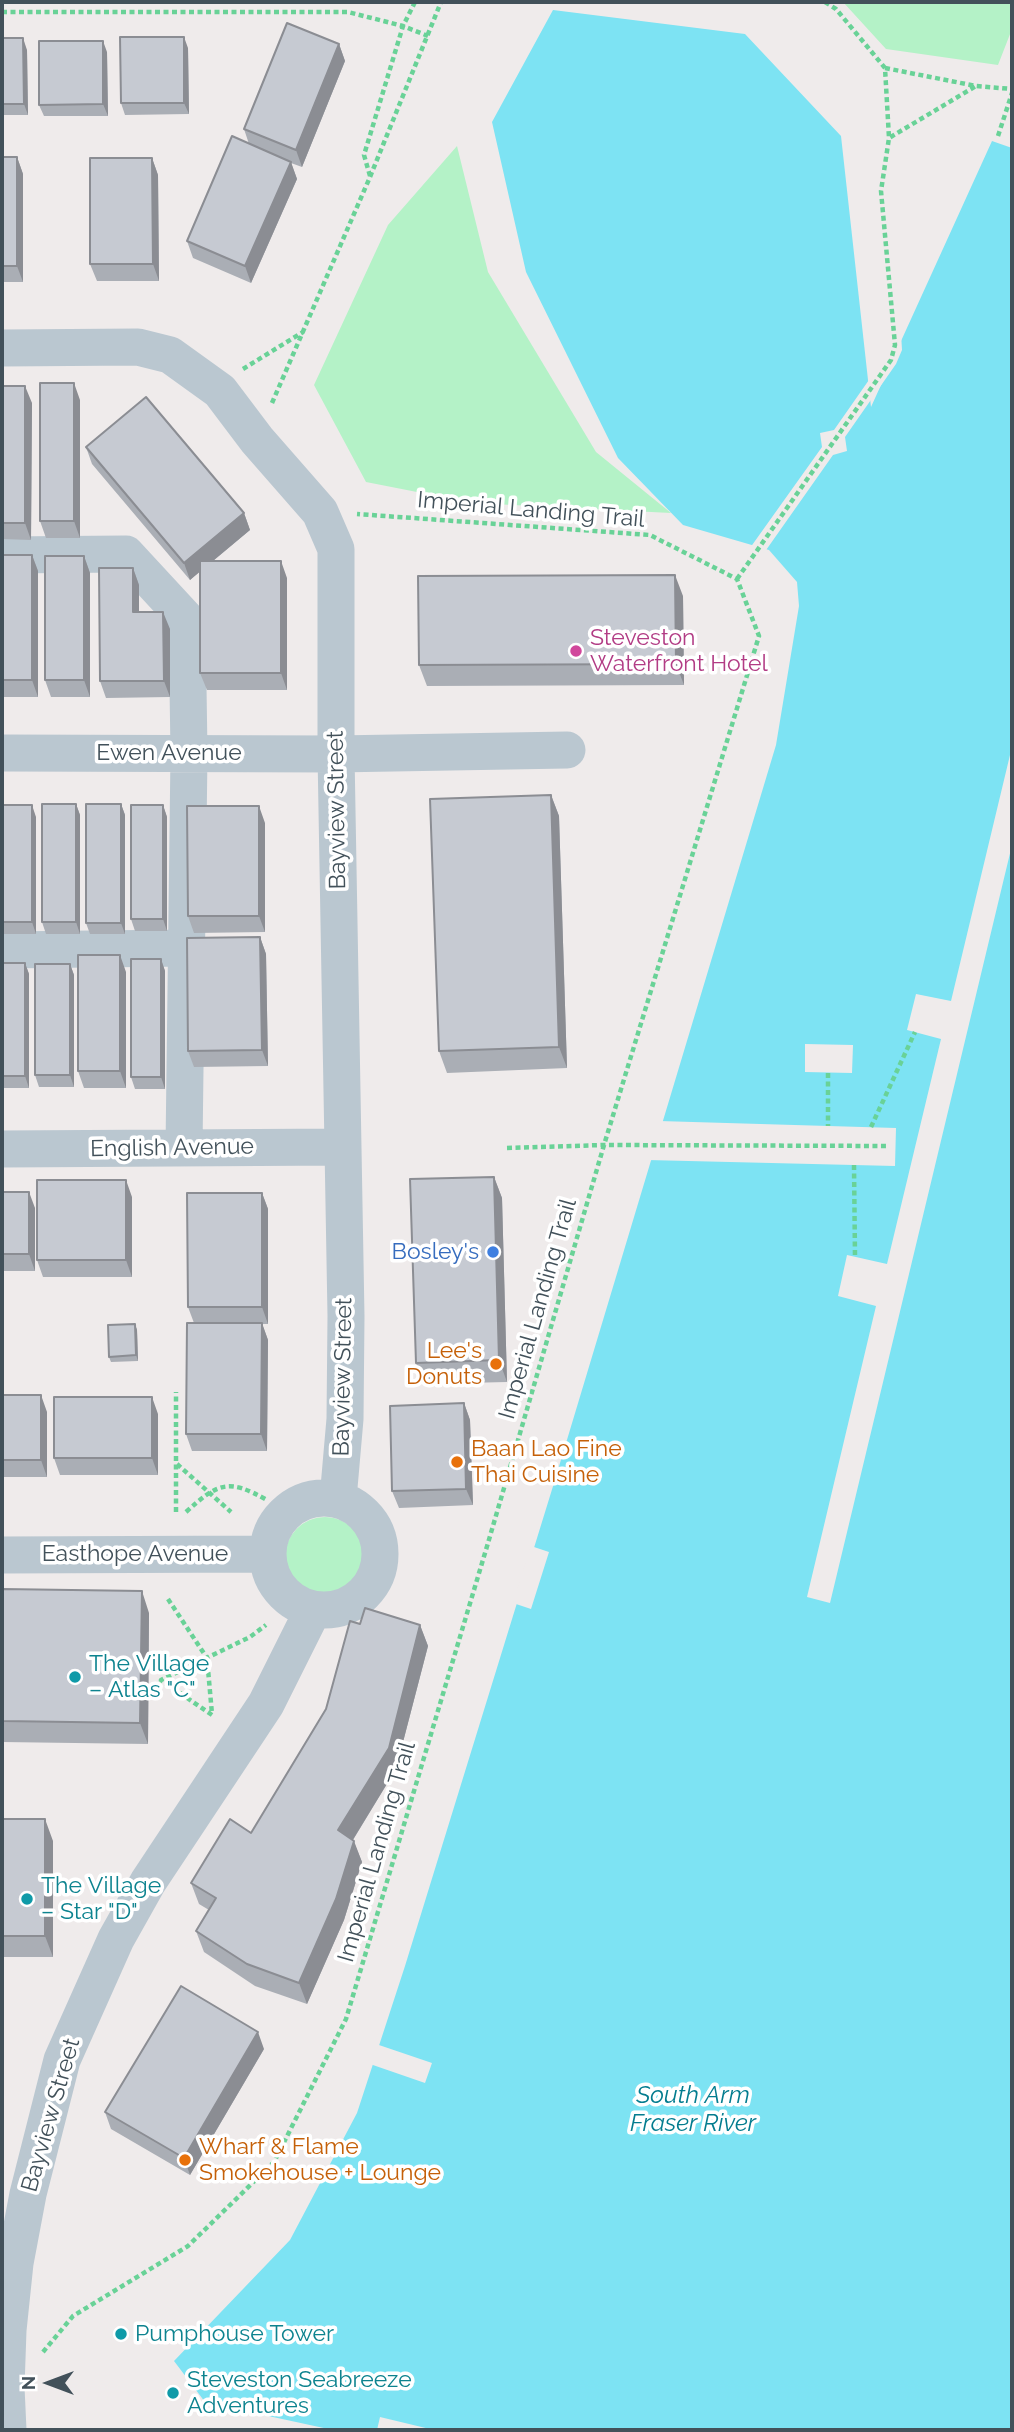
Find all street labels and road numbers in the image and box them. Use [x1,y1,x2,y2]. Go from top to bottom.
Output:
street label: Imperial Landing Trail [416,486,646,534]
street label: Bayview Street [322,730,352,890]
street label: Ewen Avenue [96,739,242,767]
street label: English Avenue [90,1133,254,1163]
street label: Imperial Landing Trail [493,1195,583,1423]
street label: Bayview Street [328,1297,358,1457]
street label: Easthope Avenue [42,1540,228,1568]
street label: Imperial Landing Trail [332,1738,422,1966]
street label: Bayview Street [16,2035,86,2195]

